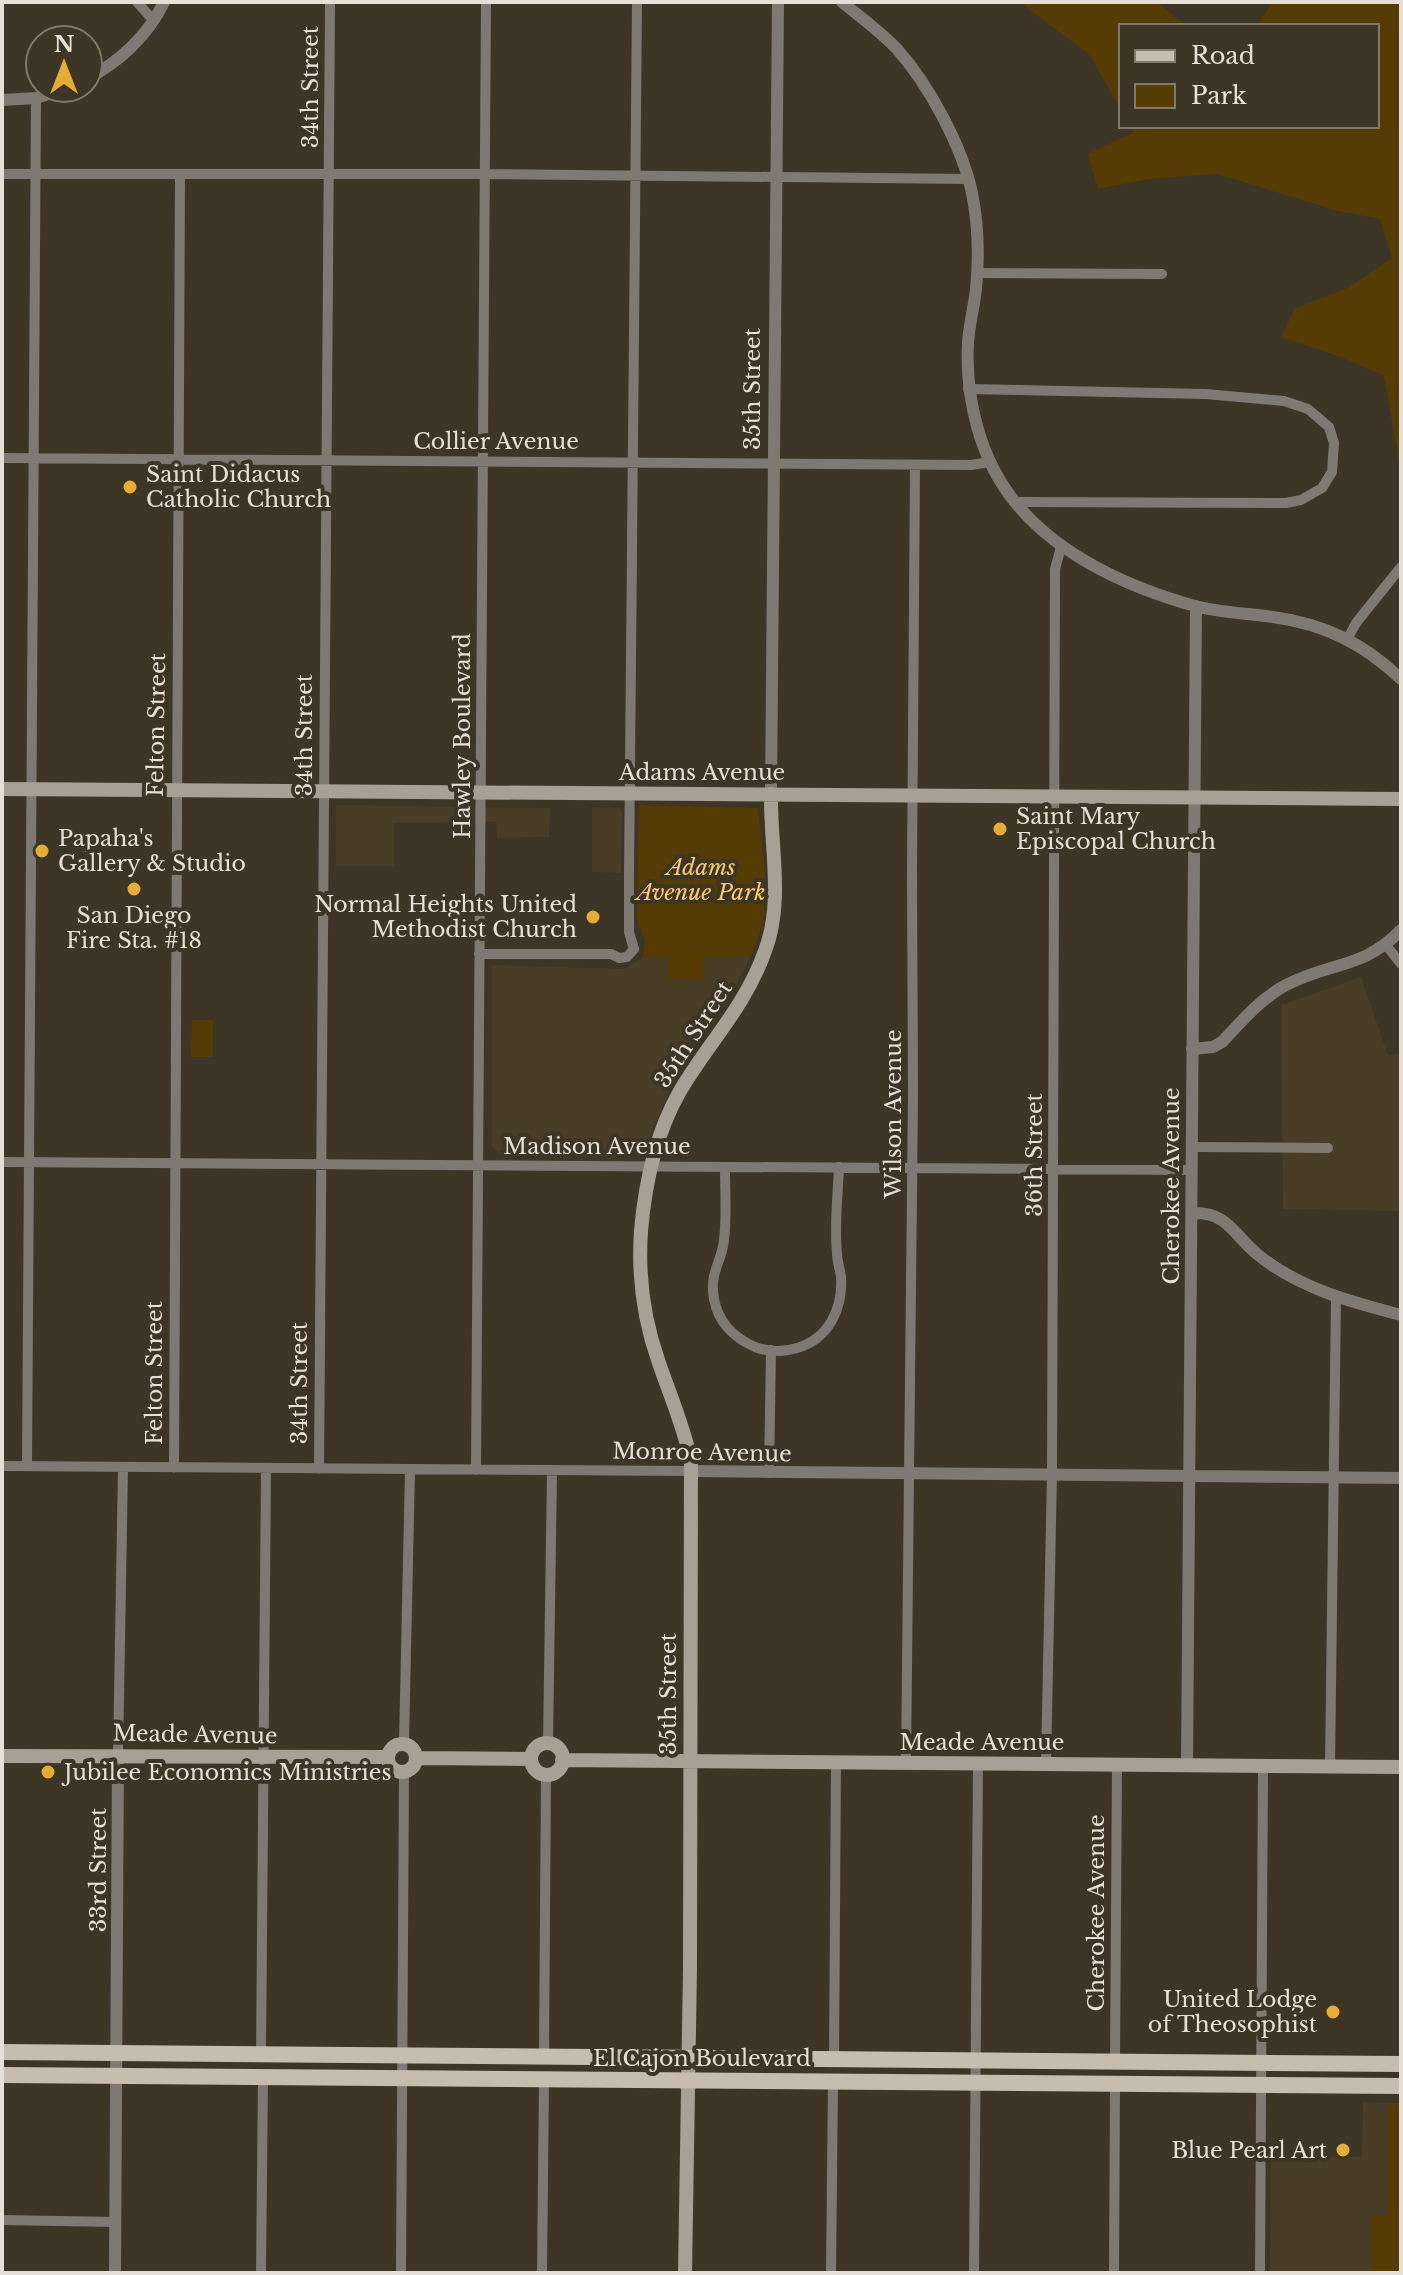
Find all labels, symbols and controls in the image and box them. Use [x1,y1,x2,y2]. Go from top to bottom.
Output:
north arrow [24,24,104,104]
legend [1119,24,1379,128]
street label: 34th Street [297,25,324,148]
text: N [54,31,75,58]
text: Road [1191,41,1255,70]
text: Park [1191,81,1247,110]
street label: 35th Street [739,327,766,450]
street label: Collier Avenue [413,428,579,455]
place label: Saint Didacus Catholic Church [146,461,331,513]
marker: Saint Didacus Catholic Church [121,478,139,496]
street label: Hawley Boulevard [449,633,476,839]
street label: Felton Street [142,652,171,797]
street label: 34th Street [291,673,318,796]
street label: Adams Avenue [618,759,785,786]
place label: Saint Mary Episcopal Church [1016,803,1216,855]
marker: Saint Mary Episcopal Church [991,820,1009,838]
place label: Papaha's Gallery & Studio [58,825,246,877]
marker: Papaha's Gallery & Studio [33,842,51,860]
park label: Adams Avenue Park [634,854,765,906]
marker: San Diego Fire Sta. #18 [125,880,143,898]
place label: Normal Heights United Methodist Church [314,891,577,943]
place label: San Diego Fire Sta. #18 [66,902,202,954]
marker: Normal Heights United Methodist Church [584,908,602,926]
street label: 35th Street [649,975,738,1093]
street label: Wilson Avenue [880,1029,907,1200]
street label: Cherokee Avenue [1158,1087,1185,1285]
street label: 36th Street [1021,1092,1048,1217]
street label: Madison Avenue [503,1133,691,1160]
street label: Felton Street [141,1300,168,1445]
street label: 34th Street [286,1321,313,1444]
street label: Monroe Avenue [612,1437,792,1468]
street label: 35th Street [655,1632,682,1755]
street label: Meade Avenue [112,1720,278,1749]
street label: Meade Avenue [900,1729,1064,1756]
place label: Jubilee Economics Ministries [61,1759,391,1786]
marker: Jubilee Economics Ministries [39,1763,57,1781]
street label: 33rd Street [85,1807,112,1932]
street label: Cherokee Avenue [1083,1814,1110,2012]
place label: United Lodge of Theosophist [1148,1986,1318,2038]
marker: United Lodge of Theosophist [1324,2003,1342,2021]
street label: El Cajon Boulevard [593,2045,811,2072]
place label: Blue Pearl Art [1171,2137,1328,2164]
marker: Blue Pearl Art [1334,2141,1352,2159]

